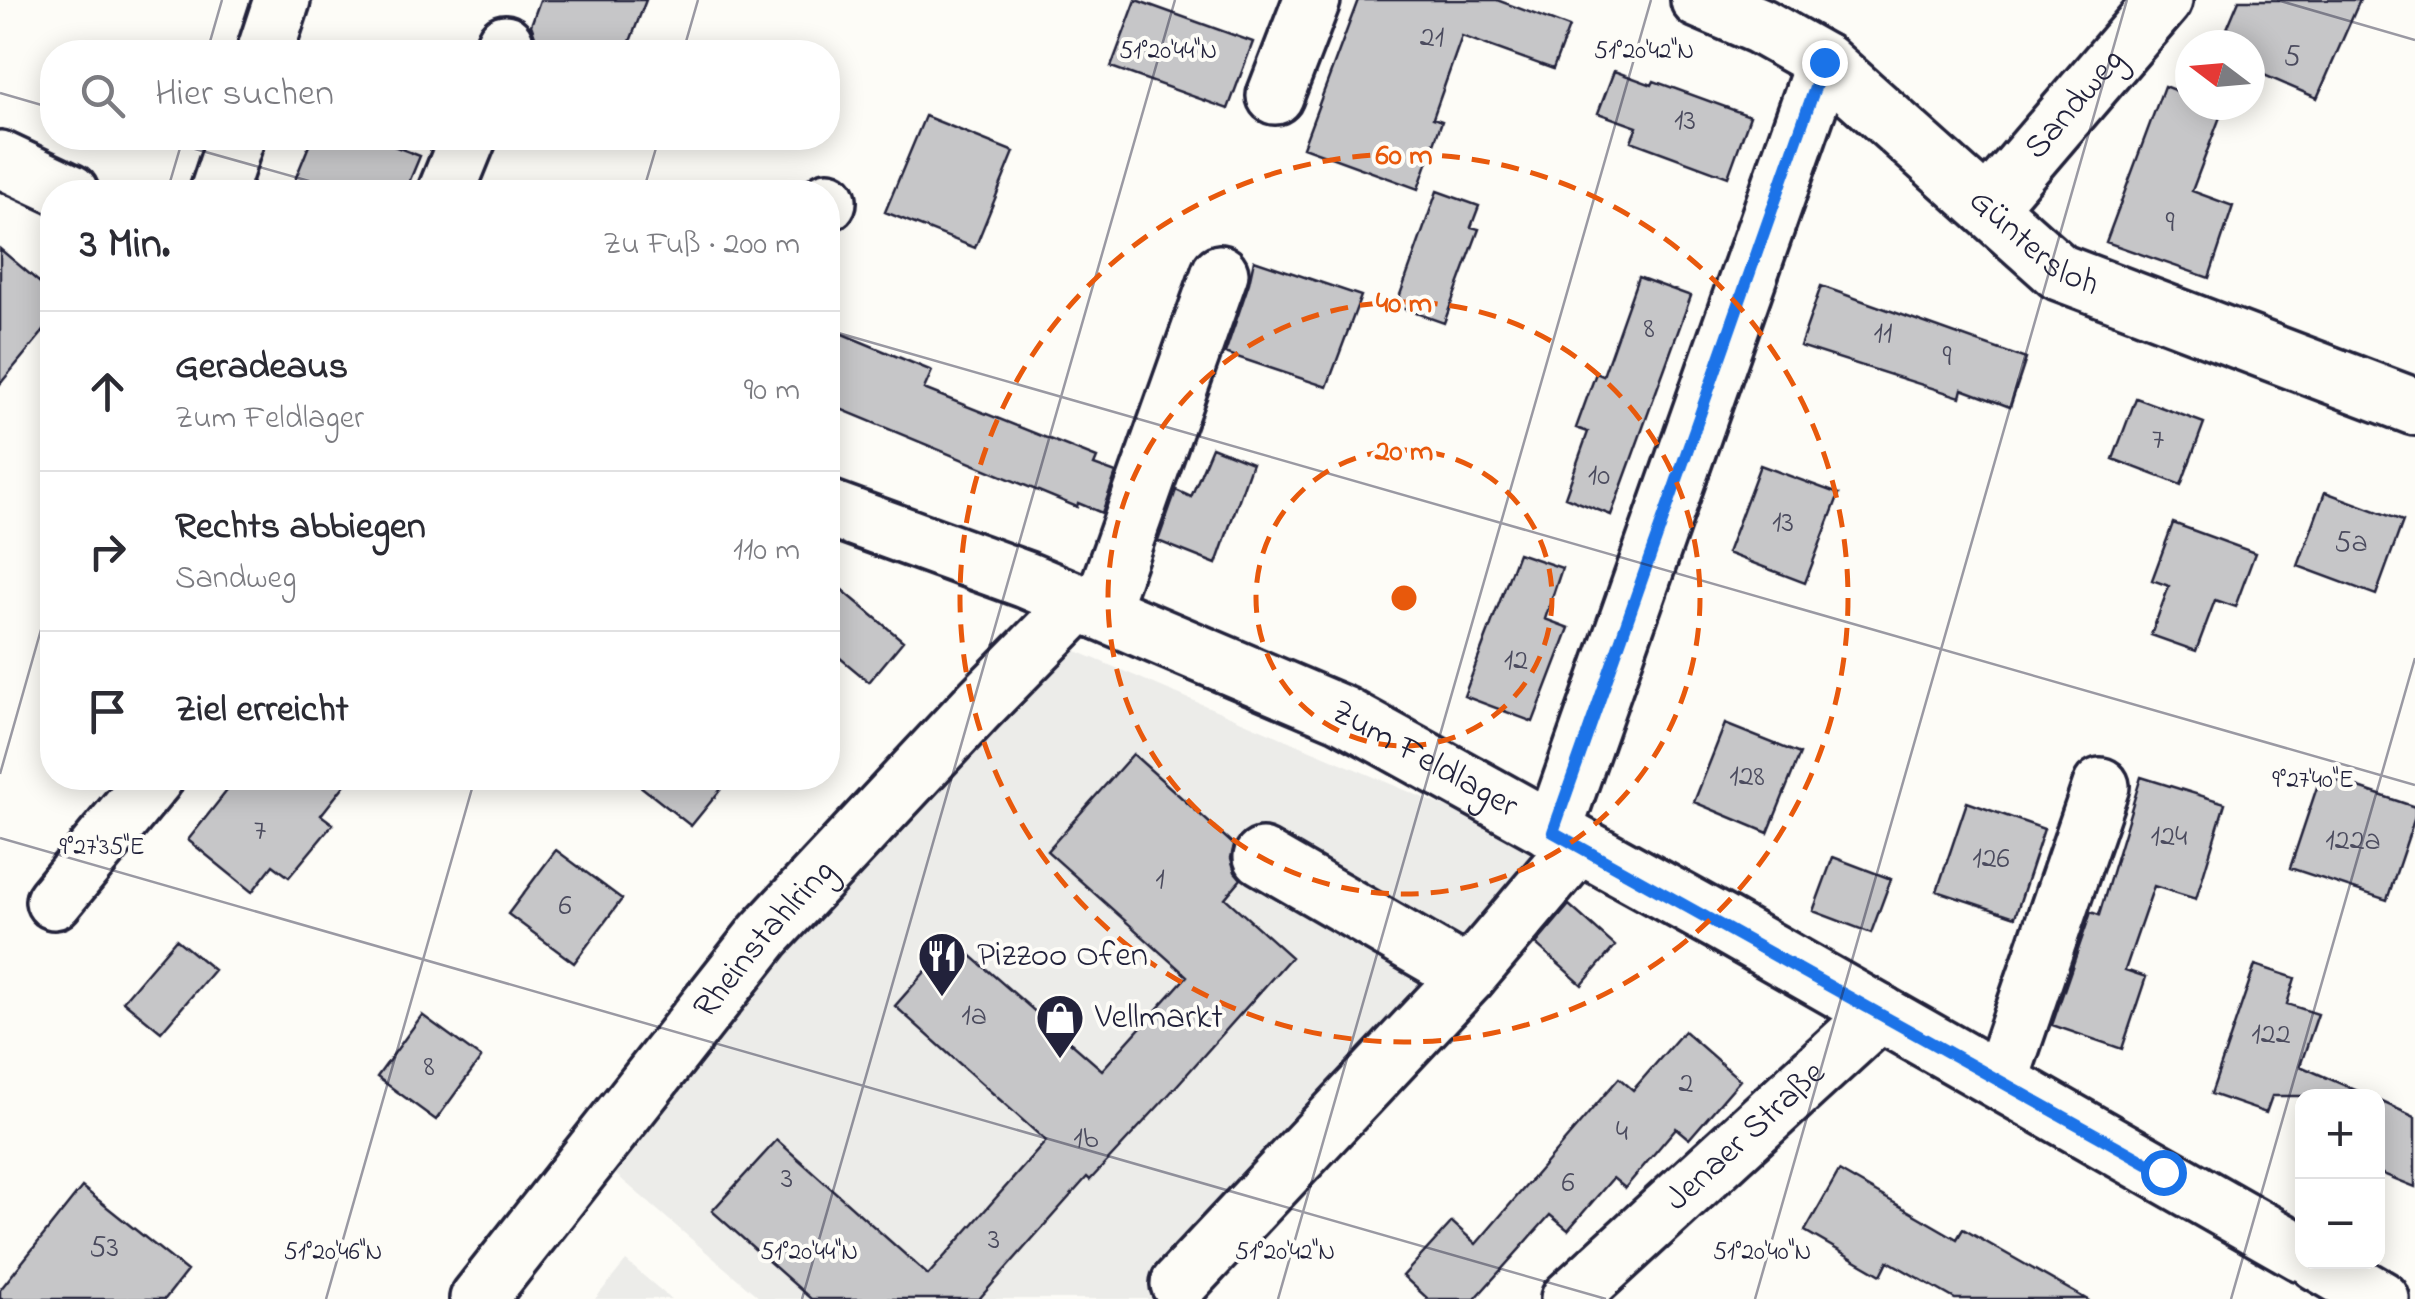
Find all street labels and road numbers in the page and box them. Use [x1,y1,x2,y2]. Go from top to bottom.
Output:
street label: Sandweg [2012,37,2137,171]
street label: Güntersloh [1957,177,2106,310]
street label: Zum Feldlager [1322,687,1527,832]
street label: Rheinstahlring [681,848,848,1030]
street label: Jenaer Straße [1654,1049,1838,1224]

